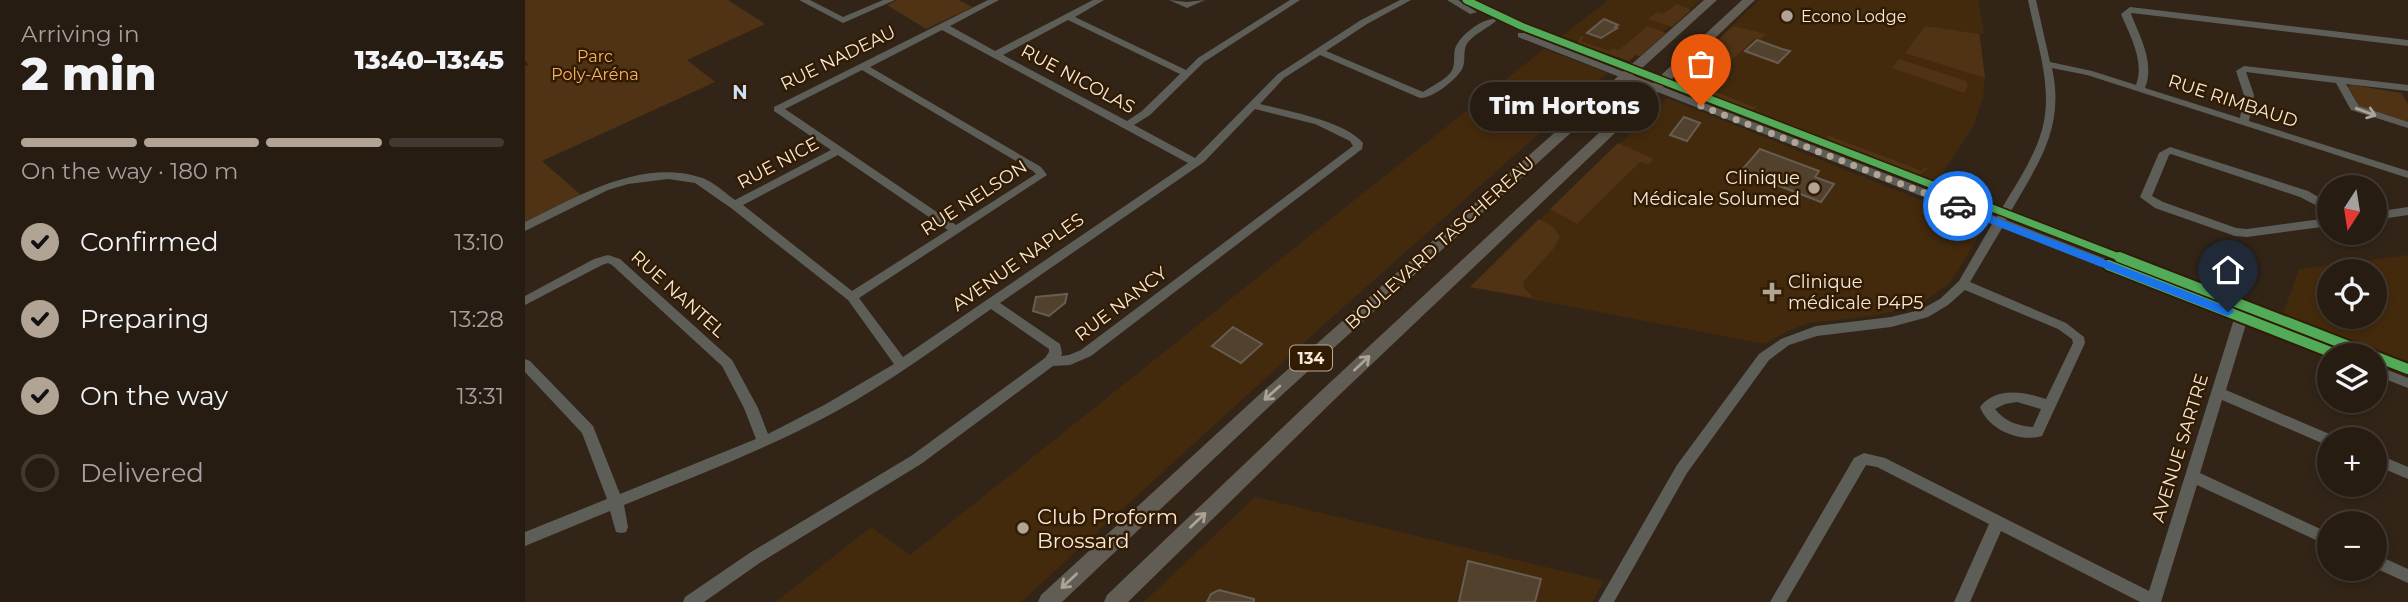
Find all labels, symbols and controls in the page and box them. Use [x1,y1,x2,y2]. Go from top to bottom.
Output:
place label: Econo Lodge [1801,7,1906,26]
marker: Econo Lodge [1779,8,1795,24]
text: Arriving in [21,20,140,48]
street label: RUE NADEAU [777,21,899,95]
pin [1671,34,1731,106]
street label: RUE NICOLAS [1017,40,1139,118]
text: 13:40–13:45 [354,44,504,76]
text: 2 min [21,45,156,102]
icon: bag [1682,45,1720,83]
park label: Parc Poly-Aréna [551,47,639,84]
street label: RUE RIMBAUD [2165,70,2301,132]
district label: N [732,81,748,104]
callout: Tim Hortons [1470,82,1659,130]
text: Tim Hortons [1489,92,1640,120]
one-way arrow [2355,107,2377,119]
street label: RUE NICE [734,132,822,194]
street label: BOULEVARD TASCHEREAU [1341,152,1539,334]
street label: RUE NELSON [917,156,1031,240]
text: On the way · 180 m [21,157,239,185]
place label: Clinique Médicale Solumed [1632,167,1800,210]
courier [1923,171,1993,241]
north arrow [2317,175,2387,245]
map controls [2317,175,2387,581]
marker: Clinique Médicale Solumed [1806,180,1822,196]
icon: car [1939,187,1977,225]
street label: AVENUE NAPLES [948,208,1088,316]
icon: check [21,223,59,261]
text: Confirmed [80,226,219,258]
text: 13:10 [454,228,504,256]
pin [2198,240,2258,312]
street label: RUE NANTEL [626,246,730,342]
icon: home [2209,251,2247,289]
button: locate [2317,259,2387,329]
street label: RUE NANCY [1070,262,1172,346]
place label: Clinique médicale P4P5 [1788,271,1923,314]
marker: Clinique médicale P4P5 [1762,282,1782,302]
icon: check [21,300,59,338]
text: Preparing [80,303,209,335]
text: 13:28 [450,305,504,333]
button: layers [2317,343,2387,413]
road number: 134 [1290,346,1332,370]
one-way arrow [1353,354,1370,371]
street label: AVENUE SARTRE [2147,371,2213,525]
icon: check [21,377,59,415]
text: On the way [80,380,228,412]
text: 13:31 [457,382,504,410]
one-way arrow [1264,385,1281,402]
button: + [2317,427,2387,497]
text: Delivered [80,457,204,489]
place label: Club Proform Brossard [1037,504,1178,553]
button: − [2317,511,2387,581]
one-way arrow [1189,512,1206,529]
marker: Club Proform Brossard [1015,520,1031,536]
one-way arrow [1061,573,1078,590]

